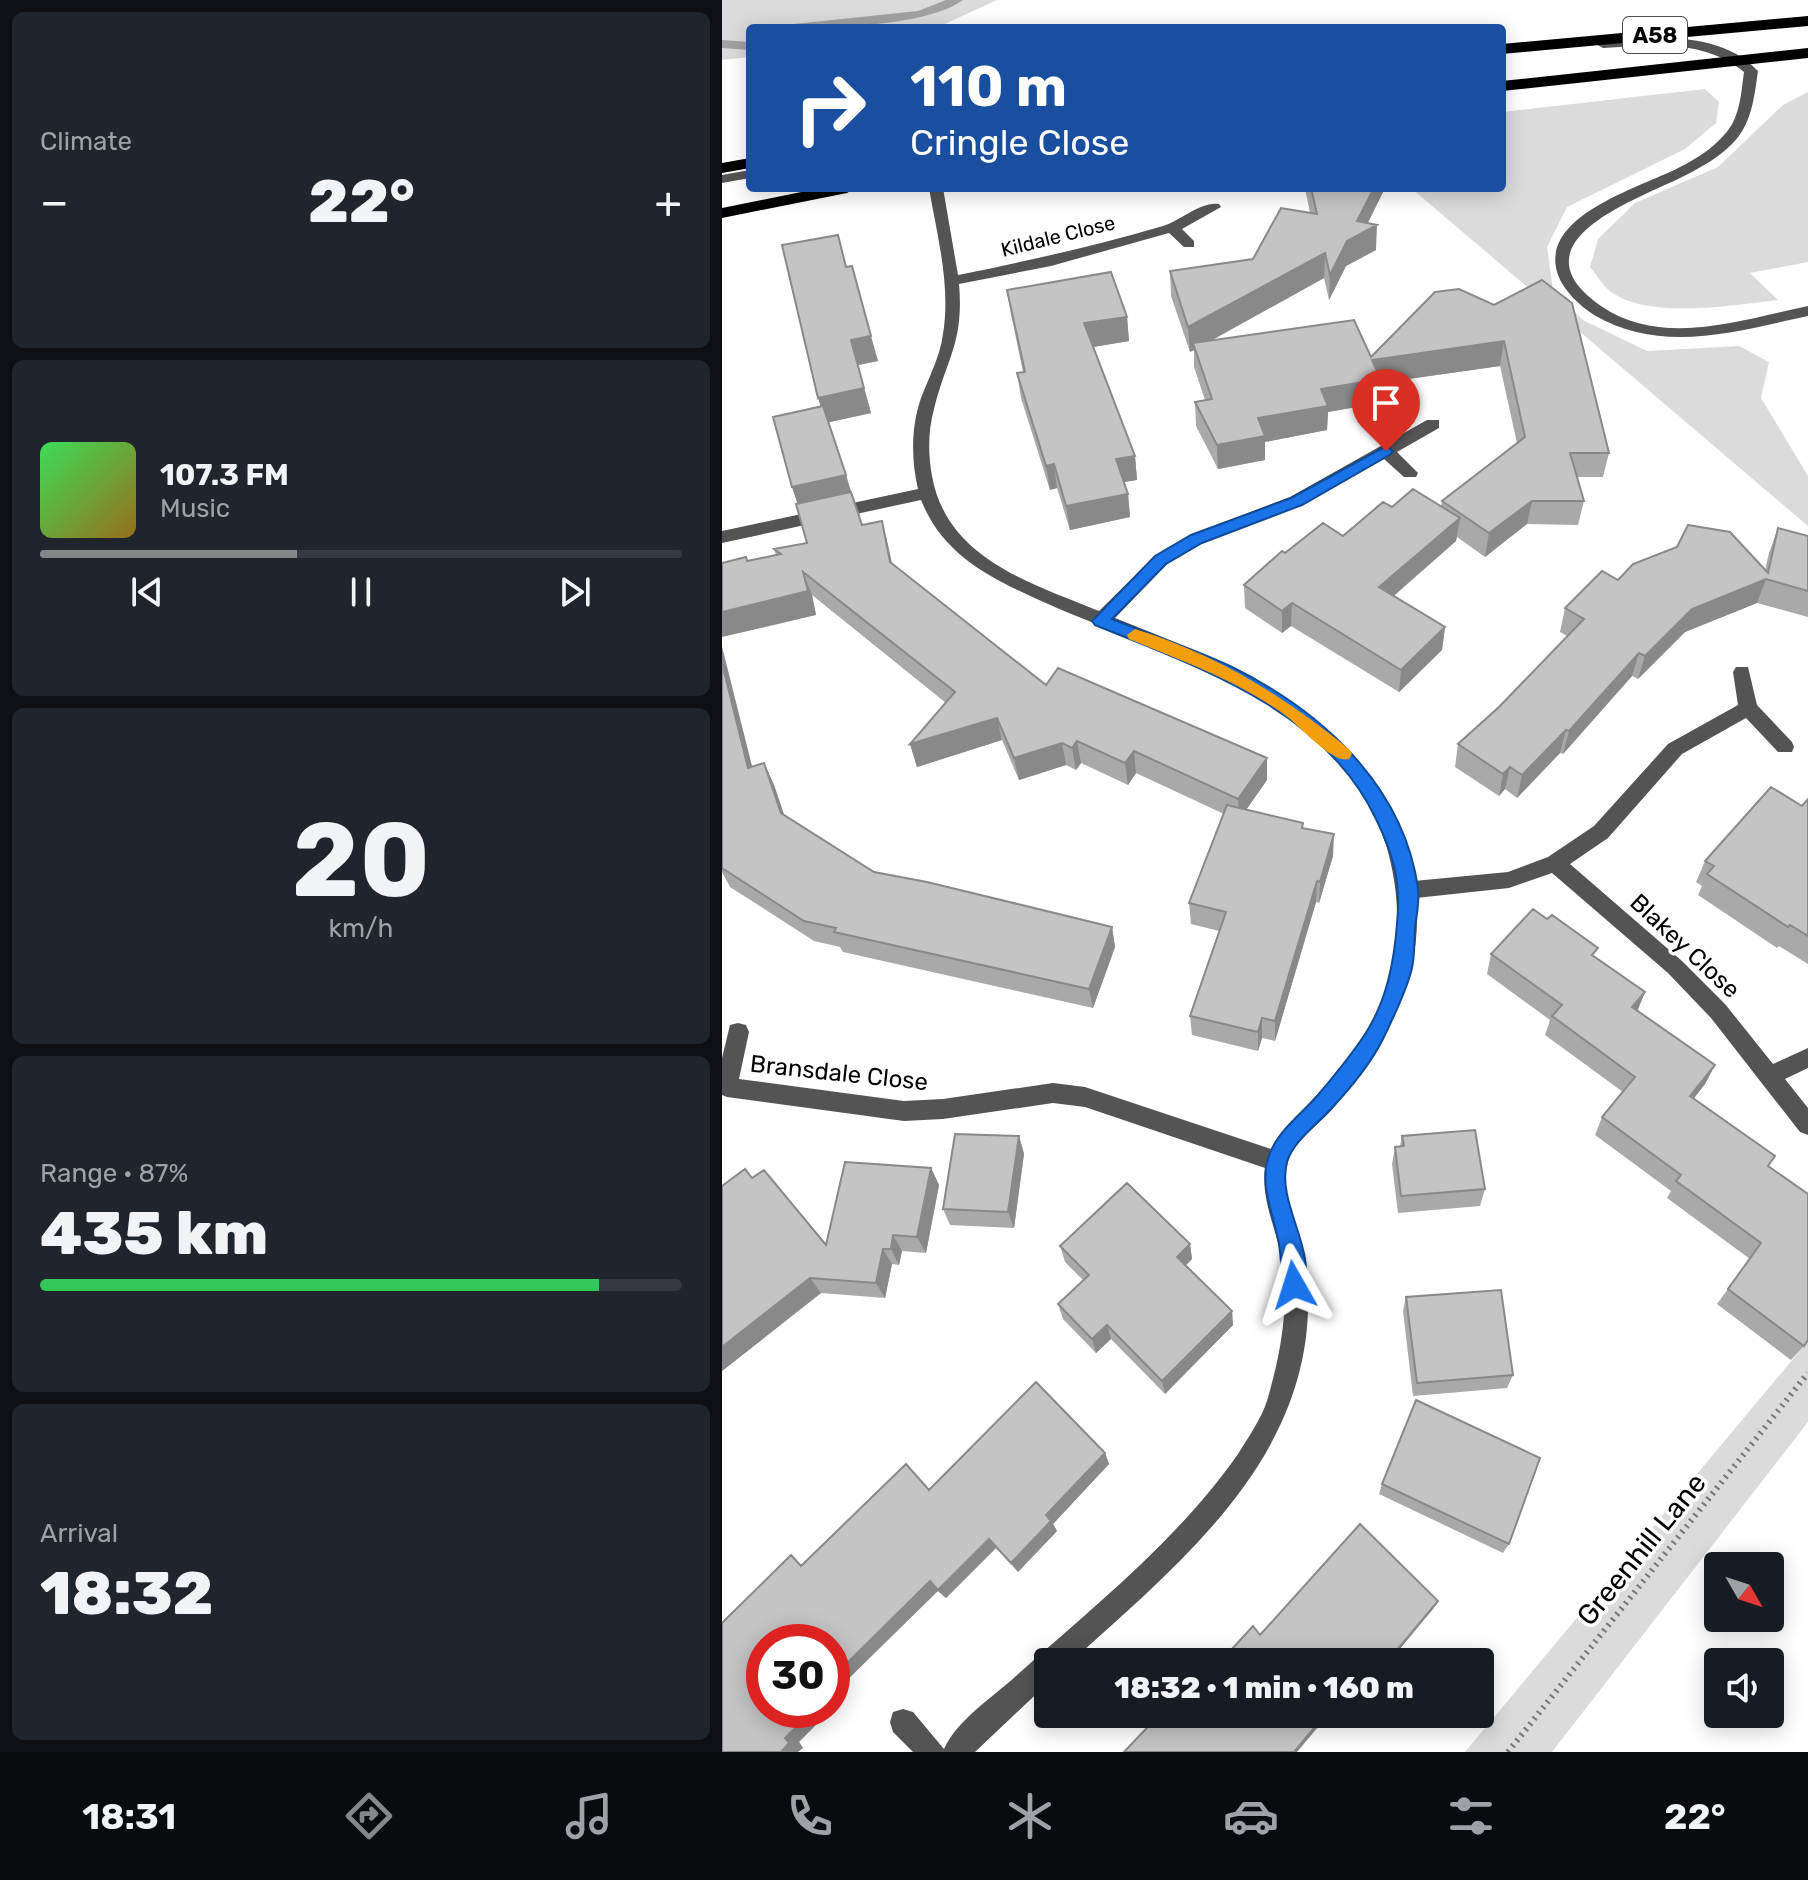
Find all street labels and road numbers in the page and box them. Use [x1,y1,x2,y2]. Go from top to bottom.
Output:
road number: A58 [1623,17,1687,53]
street label: Kildale Close [998,210,1118,262]
street label: Blakey Close [1624,888,1746,1004]
street label: Bransdale Close [749,1050,929,1096]
street label: Greenhill Lane [1570,1467,1713,1632]

